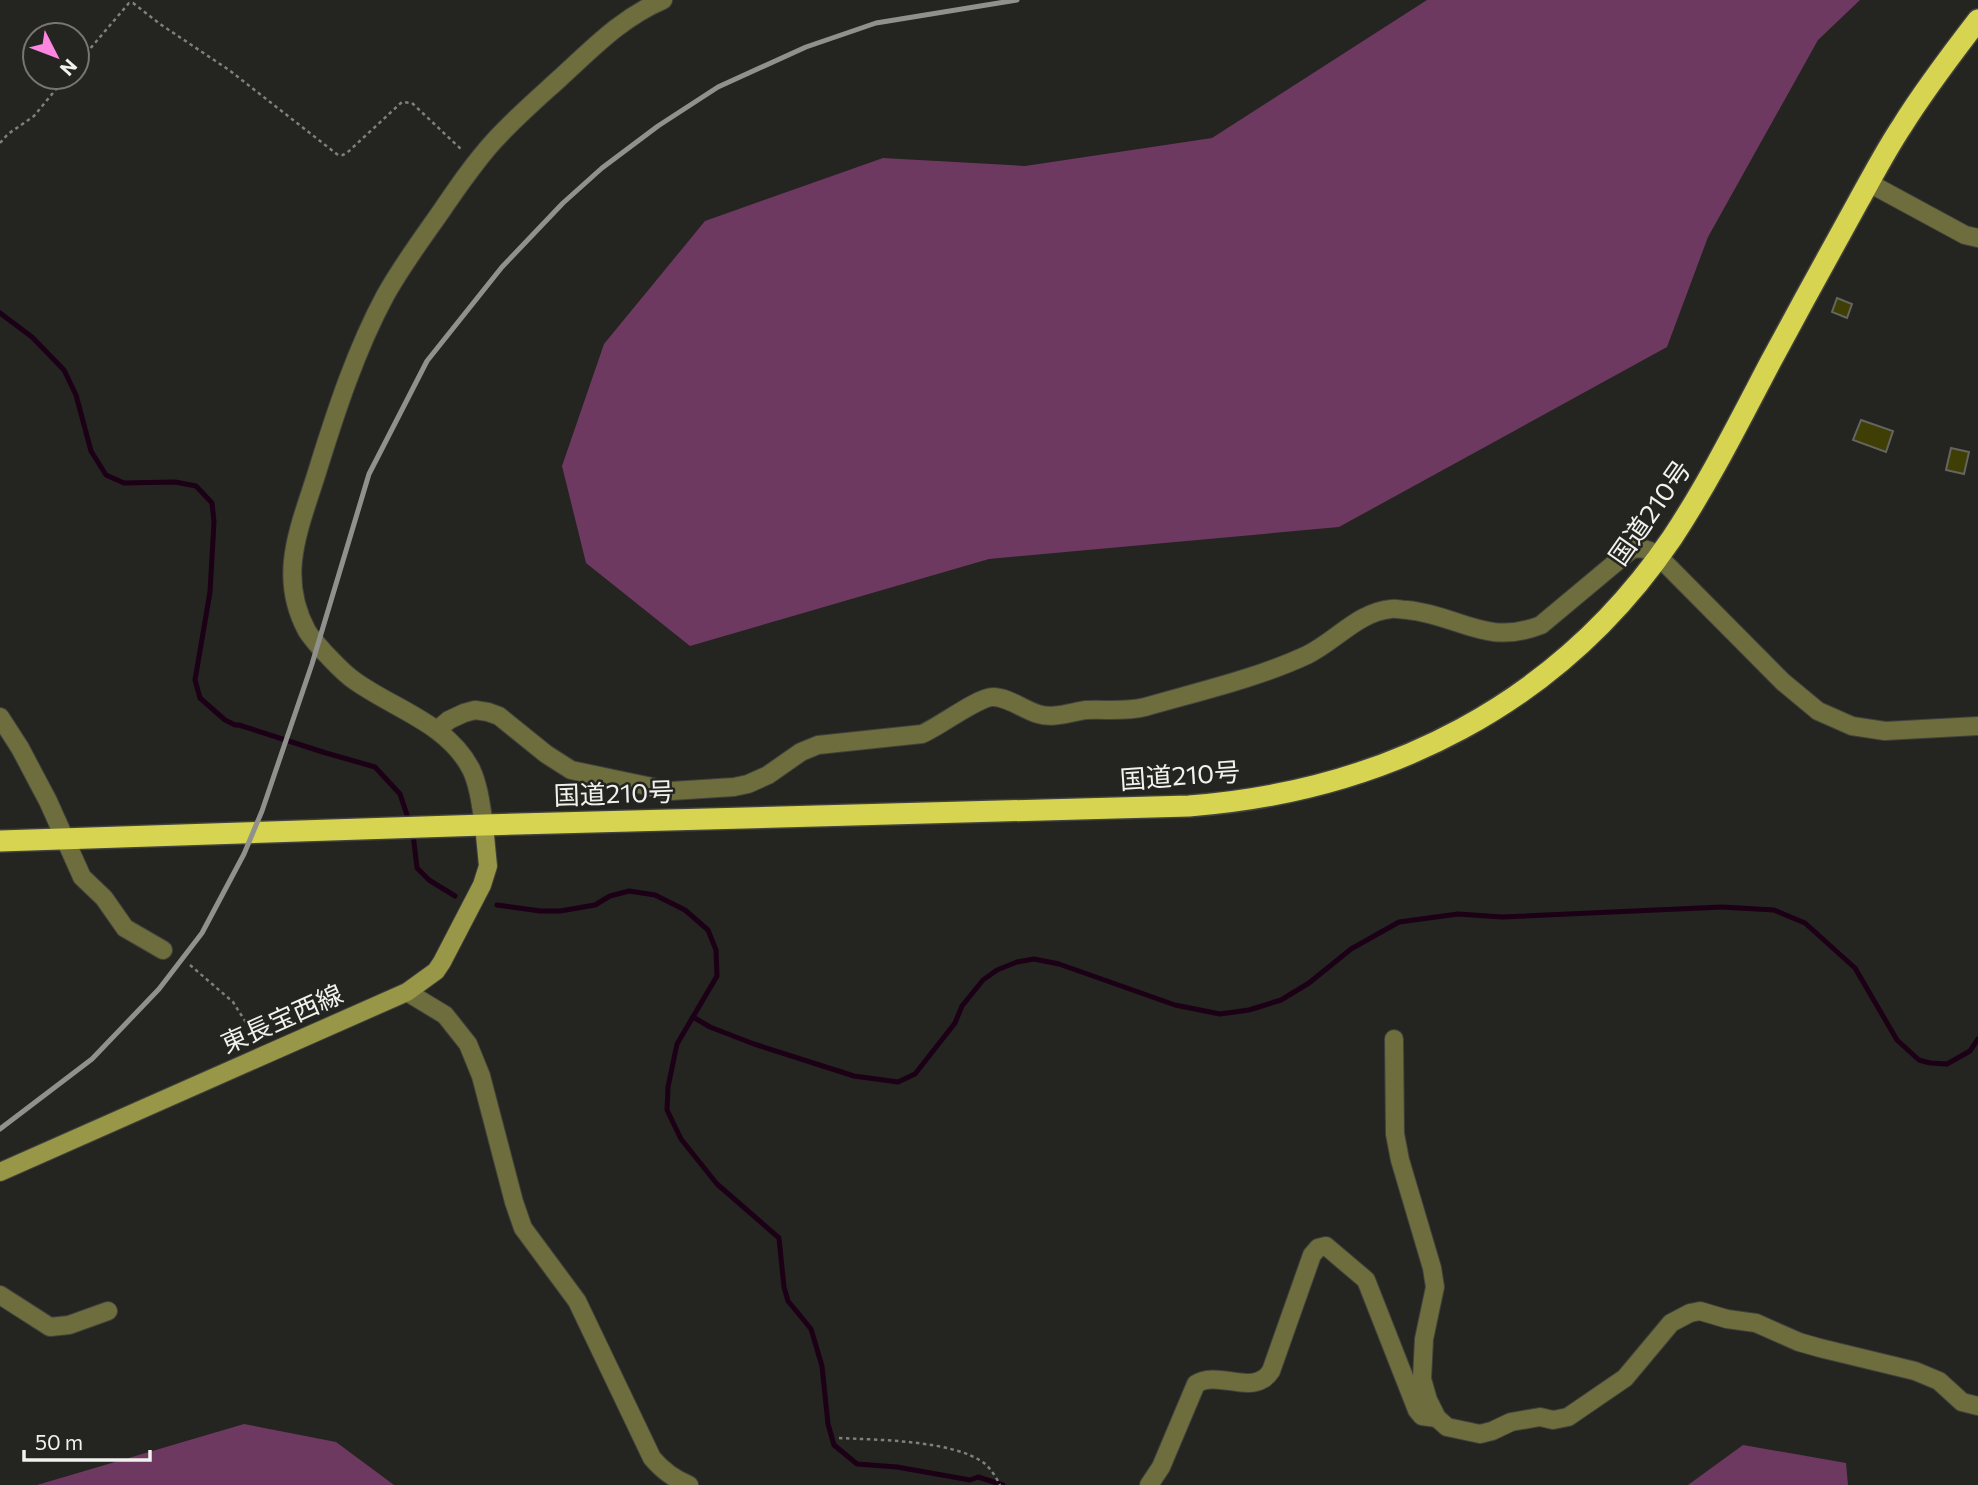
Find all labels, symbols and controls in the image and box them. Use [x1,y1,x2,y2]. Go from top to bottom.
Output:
north arrow [21,21,91,91]
text: N [56,55,82,81]
street label: 国道210号 [1602,454,1696,570]
street label: 国道210号 [1119,755,1241,794]
street label: 国道210号 [553,775,675,810]
street label: 東長宝西線 [216,977,347,1058]
scale bar [24,1418,150,1462]
text: 50 m [35,1429,83,1454]

